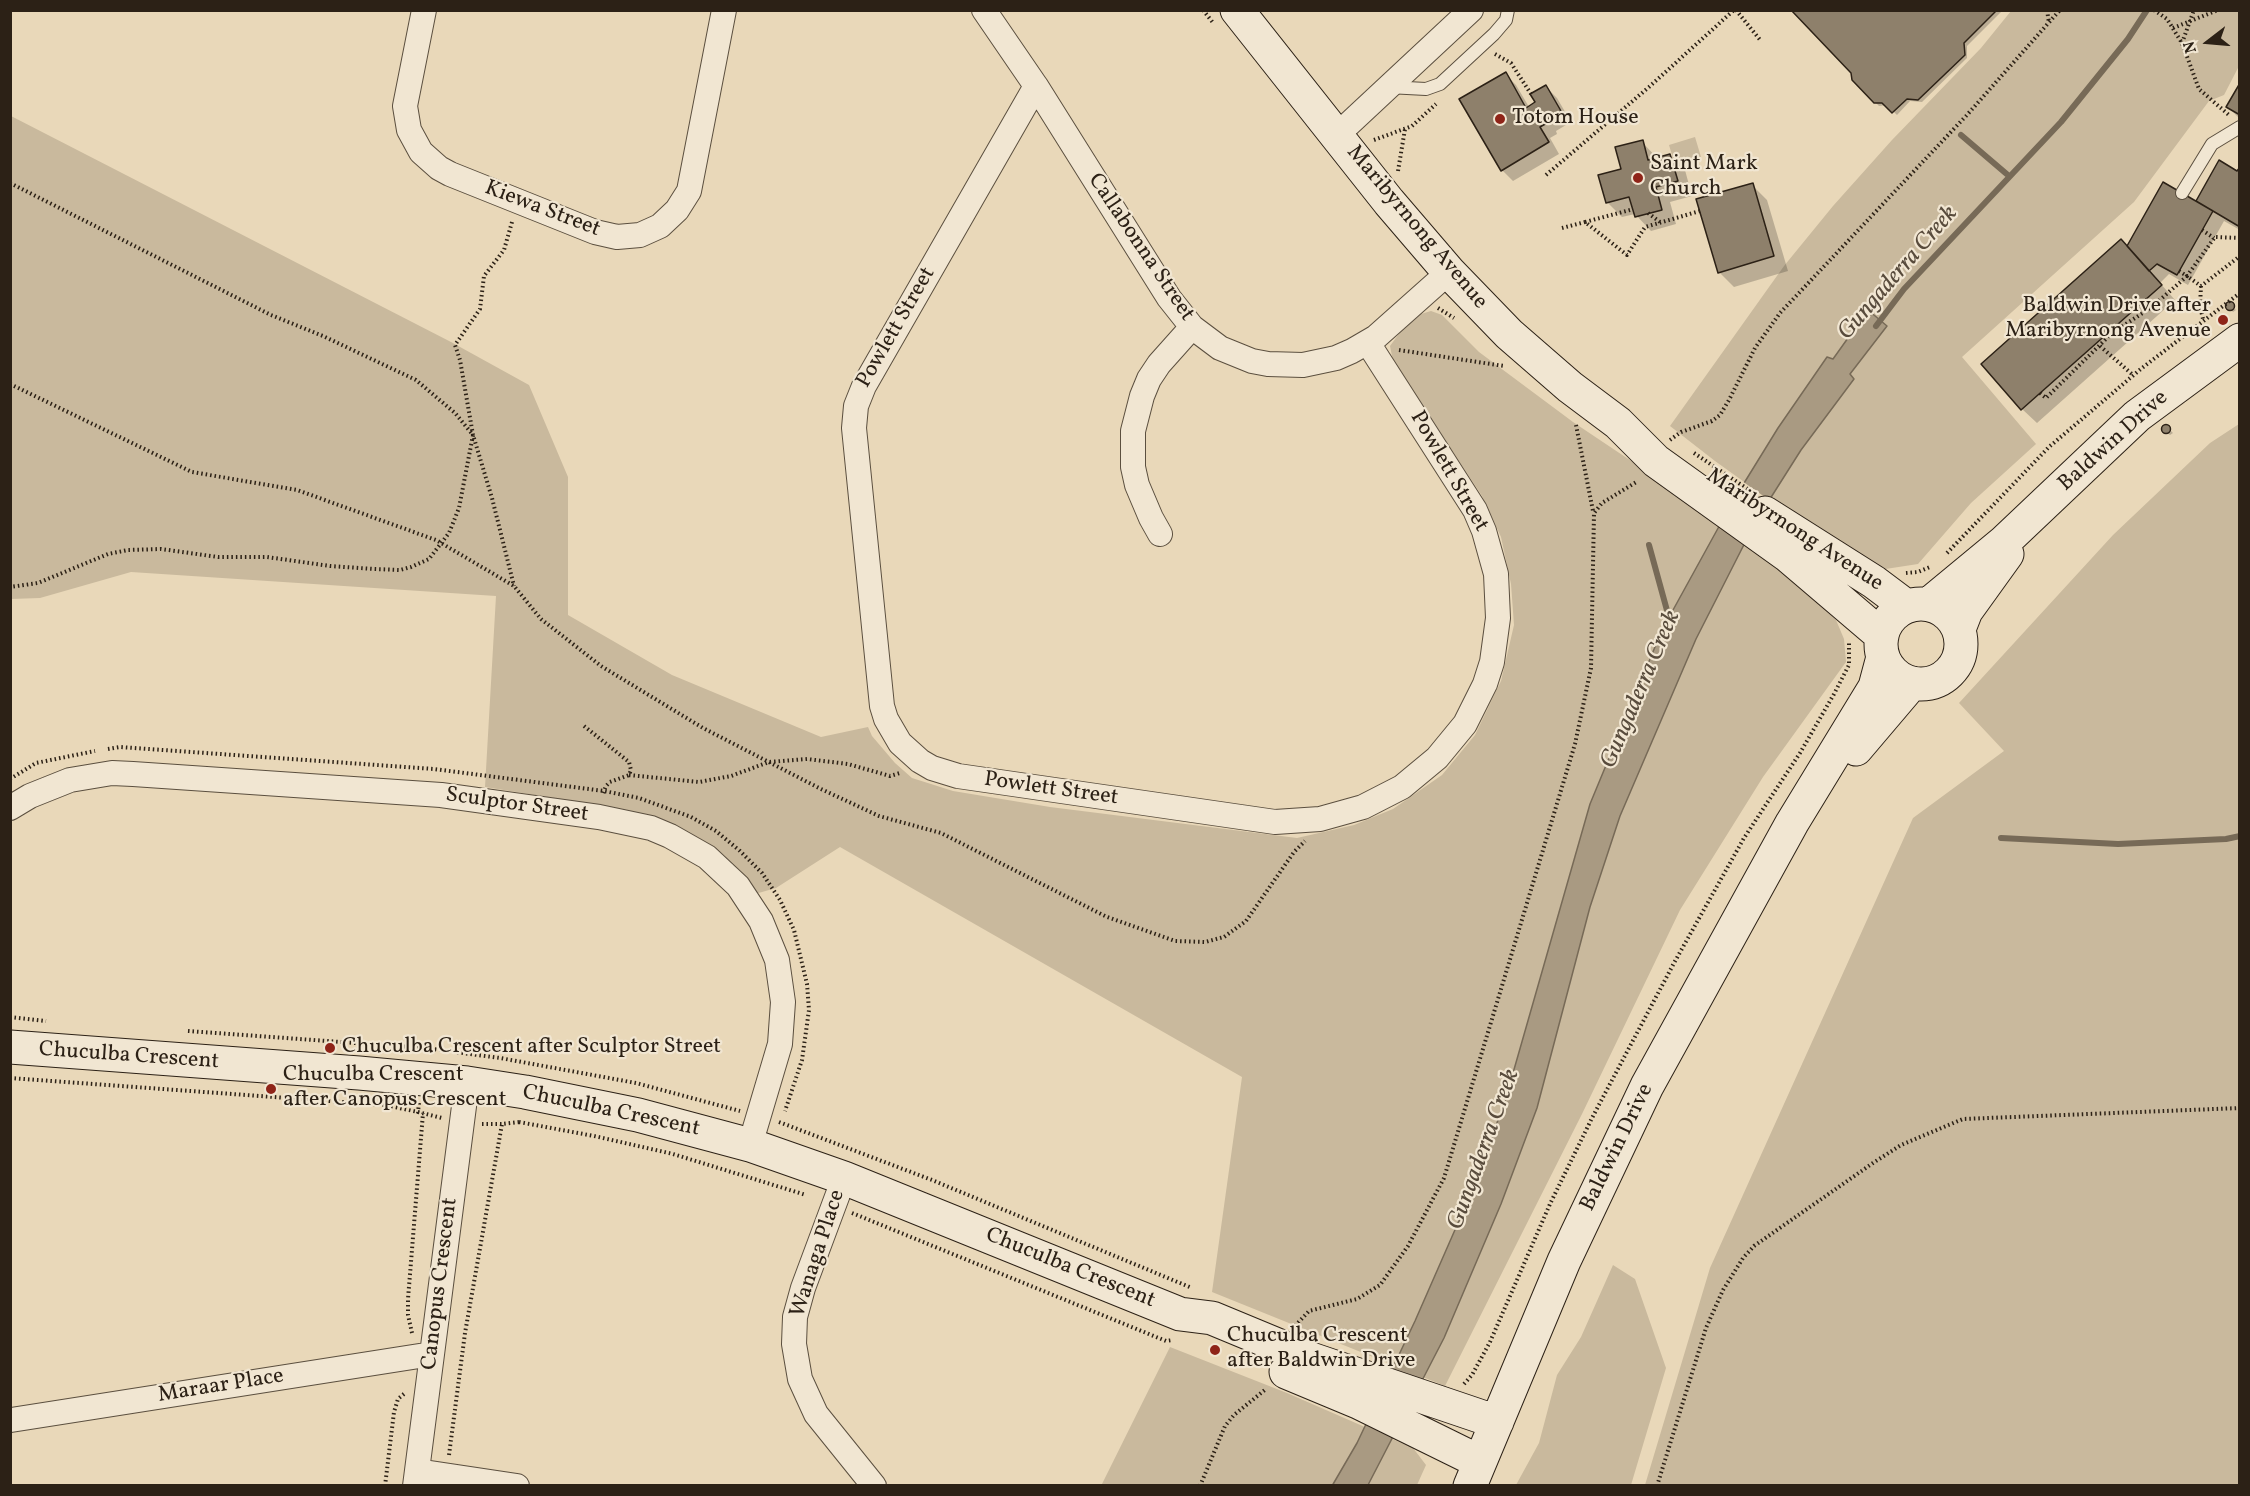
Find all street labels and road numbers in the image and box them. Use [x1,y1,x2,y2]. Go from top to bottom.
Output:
street label: Maribyrnong Avenue [1340,141,1492,315]
street label: Callabonna Street [1081,169,1199,327]
street label: Kiewa Street [480,176,604,244]
street label: Powlett Street [852,263,942,393]
street label: Baldwin Drive [2054,386,2174,498]
street label: Powlett Street [1403,407,1493,537]
street label: Maribyrnong Avenue [1701,464,1887,598]
street label: Powlett Street [982,768,1120,812]
street label: Sculptor Street [444,783,590,829]
street label: Chuculba Crescent [38,1038,220,1076]
street label: Chuculba Crescent [520,1080,702,1144]
street label: Baldwin Drive [1576,1080,1660,1216]
street label: Wanaga Place [786,1187,852,1321]
street label: Canopus Crescent [417,1196,465,1372]
street label: Chuculba Crescent [981,1223,1159,1315]
street label: Maraar Place [156,1364,286,1410]

